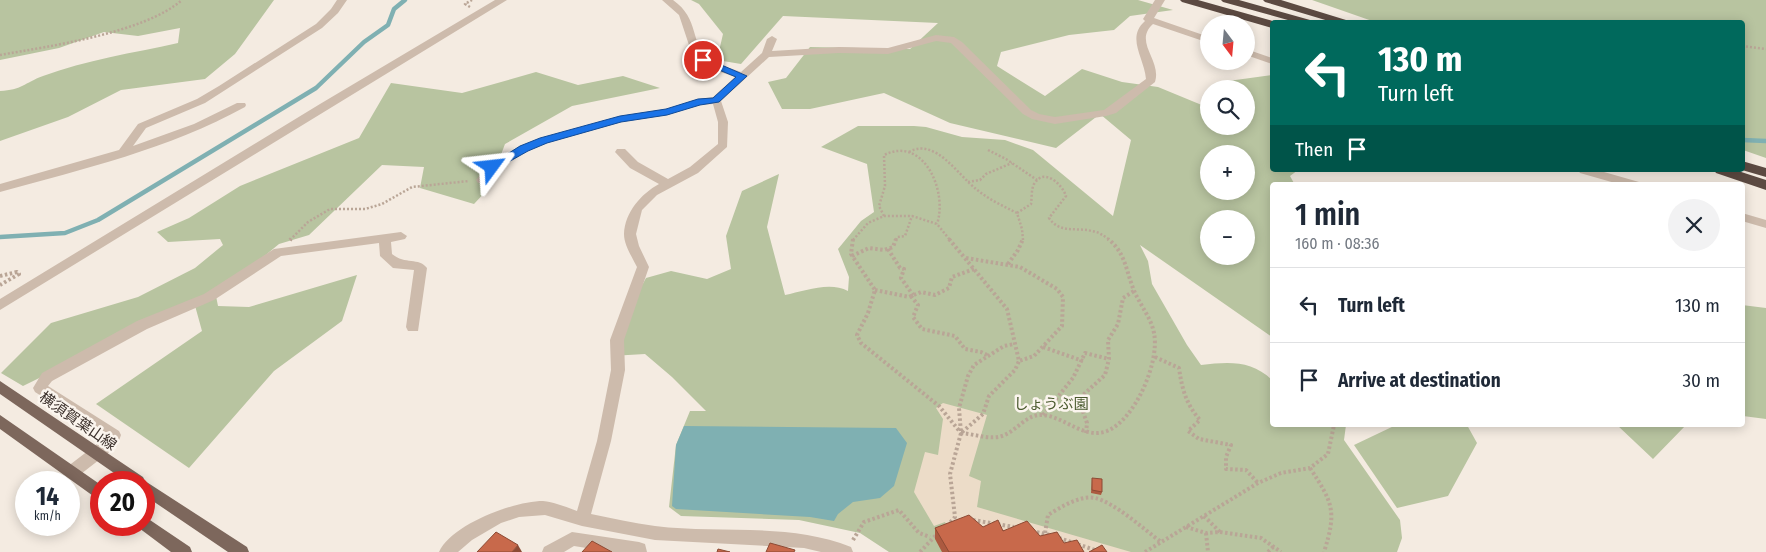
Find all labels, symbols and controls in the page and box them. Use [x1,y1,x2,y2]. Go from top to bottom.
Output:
north arrow [1200,15,1255,70]
map controls [1200,15,1255,265]
text: 130 m [1378,38,1462,80]
pin [682,39,724,81]
icon: left [1295,40,1360,105]
icon: arrive [689,46,717,74]
button: search [1200,80,1255,135]
text: Turn left [1378,80,1454,107]
icon: arrive [1343,135,1371,163]
text: Then [1295,138,1333,161]
position arrow [465,140,517,192]
button: + [1200,145,1255,200]
text: 1 min [1295,197,1360,233]
button: close [1668,199,1720,251]
button: − [1200,210,1255,265]
text: 160 m · 08:36 [1295,234,1380,253]
icon: left [1295,291,1323,319]
text: Turn left [1338,294,1405,317]
text: 130 m [1675,294,1720,317]
icon: arrive [1295,366,1323,394]
text: Arrive at destination [1338,369,1501,392]
text: 30 m [1682,369,1720,392]
street label: 横須賀葉山線 [36,388,120,454]
park label: しょうぶ園 [1013,395,1089,413]
speed limit sign: 20 [90,471,155,536]
text: 14 [36,482,59,512]
text: km/h [34,509,61,523]

